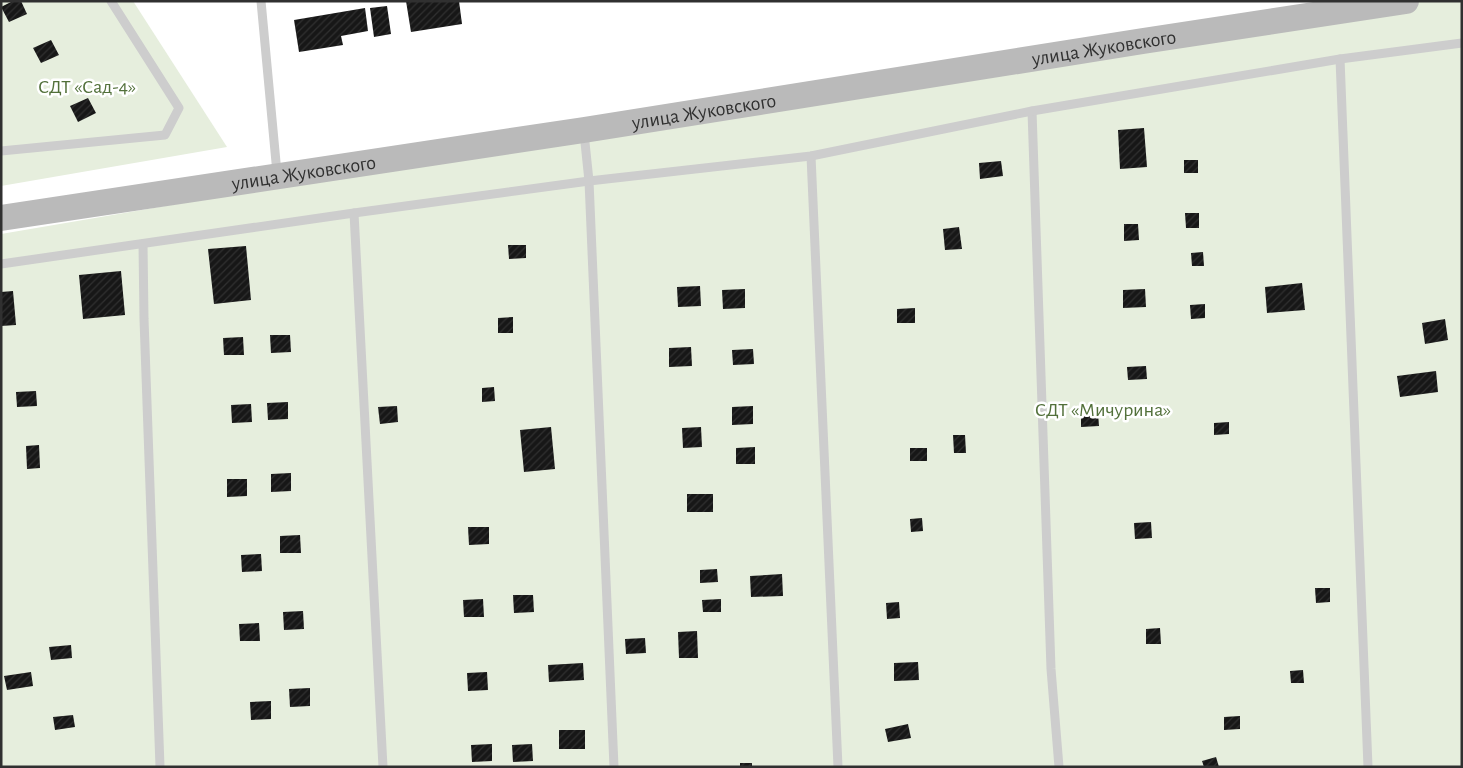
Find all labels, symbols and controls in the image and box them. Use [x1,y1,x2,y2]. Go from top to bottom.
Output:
street label: улица Жуковского [1030,27,1177,70]
park label: СДТ «Сад-4» [38,77,136,97]
street label: улица Жуковского [630,91,777,133]
street label: улица Жуковского [229,153,377,194]
park label: СДТ «Мичурина» [1035,400,1171,420]

